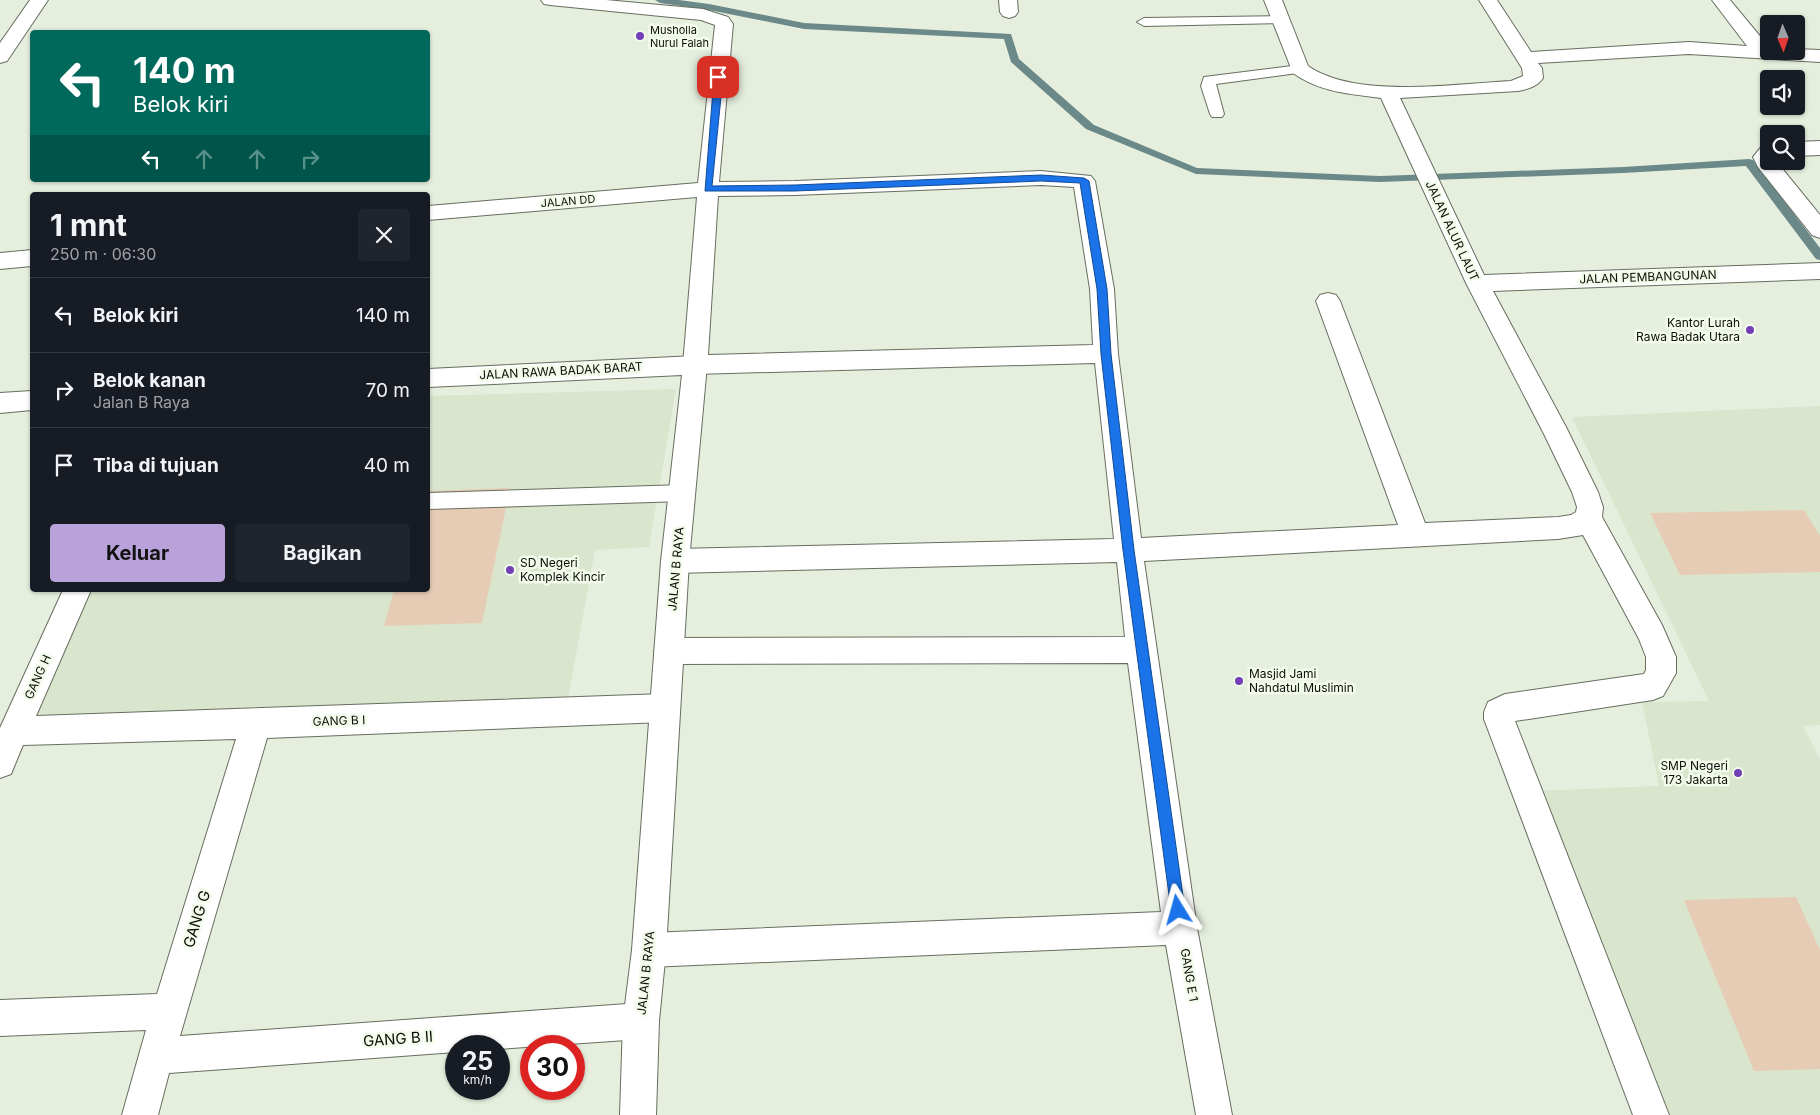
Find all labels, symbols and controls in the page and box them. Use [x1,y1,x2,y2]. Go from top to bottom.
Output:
north arrow [1760,15,1805,60]
map controls [1760,15,1805,170]
place label: Musholla Nurul Falah [650,23,709,50]
marker: Musholla Nurul Falah [634,30,646,42]
text: 140 m [133,49,236,91]
icon: left [50,50,115,115]
pin [697,56,739,98]
icon: arrive [704,63,732,91]
button: sound [1760,70,1805,115]
text: Belok kiri [133,91,228,117]
button: search [1760,125,1805,170]
icon: left [137,145,165,173]
icon: ahead [190,145,218,173]
icon: ahead [243,145,271,173]
icon: right [296,145,324,173]
street label: JALAN ALUR LAUT [1423,178,1482,284]
street label: JALAN DD [540,192,596,210]
text: 1 mnt [50,207,127,243]
button: close [358,209,410,261]
text: 250 m · 06:30 [50,244,156,264]
street label: JALAN PEMBANGUNAN [1579,267,1717,286]
icon: left [50,301,78,329]
text: Belok kiri [93,304,178,327]
text: 140 m [356,304,410,327]
place label: Kantor Lurah Rawa Badak Utara [1636,315,1740,344]
marker: Kantor Lurah Rawa Badak Utara [1744,324,1756,336]
street label: JALAN RAWA BADAK BARAT [479,359,643,382]
text: Belok kanan [93,369,206,392]
icon: right [50,376,78,404]
text: 70 m [366,379,410,402]
text: Jalan B Raya [93,392,190,412]
icon: arrive [50,451,78,479]
text: Tiba di tujuan [93,454,219,477]
text: 40 m [364,454,410,477]
button: Keluar [50,524,225,582]
button: Bagikan [235,524,410,582]
street label: JALAN B RAYA [664,526,687,612]
place label: SD Negeri Komplek Kincir [520,555,606,584]
marker: SD Negeri Komplek Kincir [504,564,516,576]
street label: GANG H [21,652,54,701]
place label: Masjid Jami Nahdatul Muslimin [1249,666,1354,695]
marker: Masjid Jami Nahdatul Muslimin [1233,675,1245,687]
street label: GANG B I [312,712,366,729]
place label: SMP Negeri 173 Jakarta [1660,758,1728,787]
marker: SMP Negeri 173 Jakarta [1732,767,1744,779]
position arrow [1151,883,1203,935]
street label: GANG G [179,888,214,950]
street label: JALAN B RAYA [634,930,657,1016]
street label: GANG E 1 [1177,947,1202,1003]
street label: GANG B II [362,1027,434,1050]
speed limit sign: 30 [520,1035,585,1100]
text: 25 [462,1046,493,1076]
text: km/h [463,1072,492,1087]

